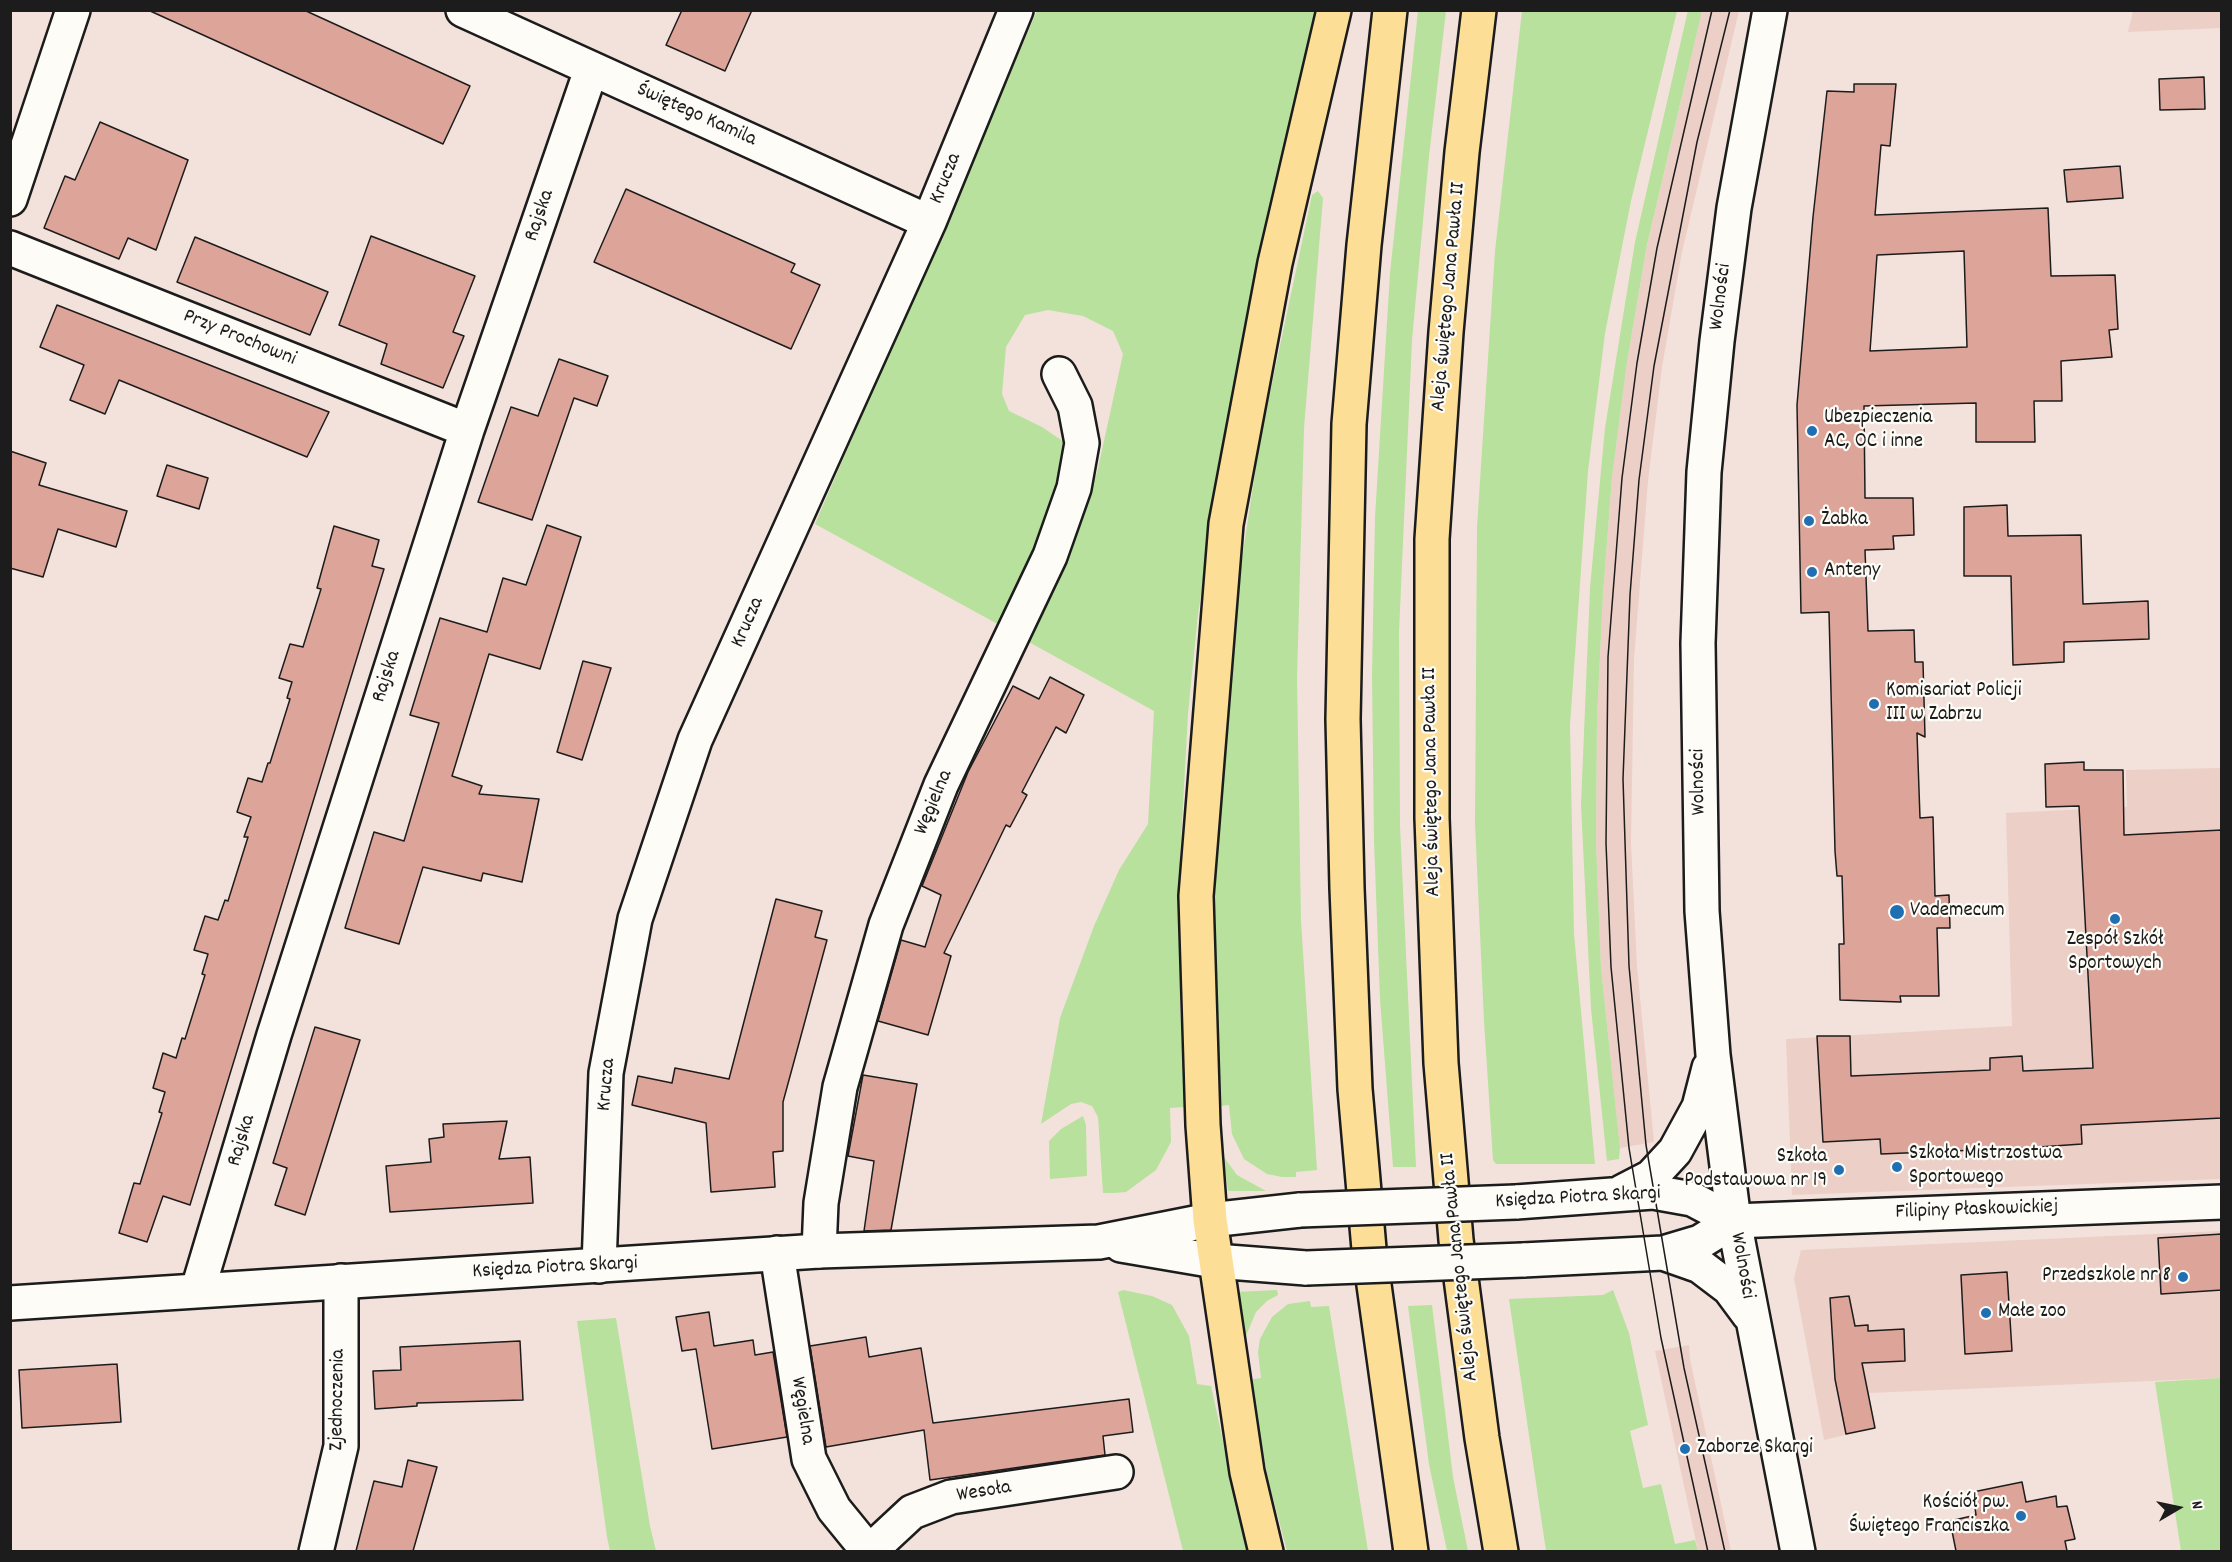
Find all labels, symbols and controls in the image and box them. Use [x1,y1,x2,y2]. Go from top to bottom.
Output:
street label: Świętego Kamila [632,78,760,154]
street label: Krucza [925,150,969,208]
street label: Aleja świętego Jana Pawła II [1427,182,1473,412]
street label: Rajska [520,187,562,245]
street label: Wolności [1705,262,1739,332]
street label: Przy Prochowni [179,305,299,373]
place label: Ubezpieczenia AC, OC i inne [1824,406,1932,456]
marker: Ubezpieczenia AC, OC i inne [1805,424,1819,438]
place label: Żabka [1821,508,1868,534]
marker: Żabka [1802,514,1816,528]
place label: Anteny [1824,559,1880,585]
marker: Anteny [1805,565,1819,579]
street label: Krucza [727,594,771,652]
street label: Rajska [368,648,408,706]
street label: Aleja świętego Jana Pawła II [1418,667,1448,897]
place label: Komisariat Policji III w Zabrzu [1886,679,2022,729]
marker: Komisariat Policji III w Zabrzu [1867,697,1881,711]
street label: Wolności [1687,748,1713,816]
street label: Węgielna [910,767,960,839]
place label: Vademecum [1910,899,2005,925]
marker: Vademecum [1888,903,1906,921]
marker: Zespół Szkół Sportowych [2108,912,2122,926]
place label: Zespół Szkół Sportowych [2067,928,2163,978]
street label: Krucza [593,1058,623,1112]
street label: Rajska [223,1112,263,1170]
place label: Szkoła Mistrzostwa Sportowego [1909,1142,2062,1192]
place label: Szkoła Podstawowa nr 19 [1684,1145,1827,1195]
street label: Aleja świętego Jana Pawła II [1436,1151,1486,1383]
marker: Szkoła Mistrzostwa Sportowego [1890,1160,1904,1174]
marker: Szkoła Podstawowa nr 19 [1832,1163,1846,1177]
street label: Księdza Piotra Skargi [1495,1182,1661,1216]
street label: Filipiny Płaskowickiej [1895,1196,2059,1226]
street label: Wolności [1723,1231,1759,1301]
street label: Księdza Piotra Skargi [472,1252,638,1286]
place label: Przedszkole nr 8 [2042,1264,2171,1290]
marker: Przedszkole nr 8 [2176,1270,2190,1284]
place label: Małe zoo [1998,1300,2066,1326]
marker: Małe zoo [1979,1306,1993,1320]
street label: Zjednoczenia [326,1349,352,1451]
street label: Węgielna [783,1375,819,1447]
place label: Zaborze Skargi [1697,1436,1813,1462]
marker: Zaborze Skargi [1678,1442,1692,1456]
street label: Wesoła [955,1476,1013,1510]
north arrow [2148,1478,2208,1538]
place label: Kościół pw. Świętego Franciszka [1849,1491,2009,1541]
text: N [2184,1499,2208,1511]
marker: Kościół pw. Świętego Franciszka [2014,1509,2028,1523]

